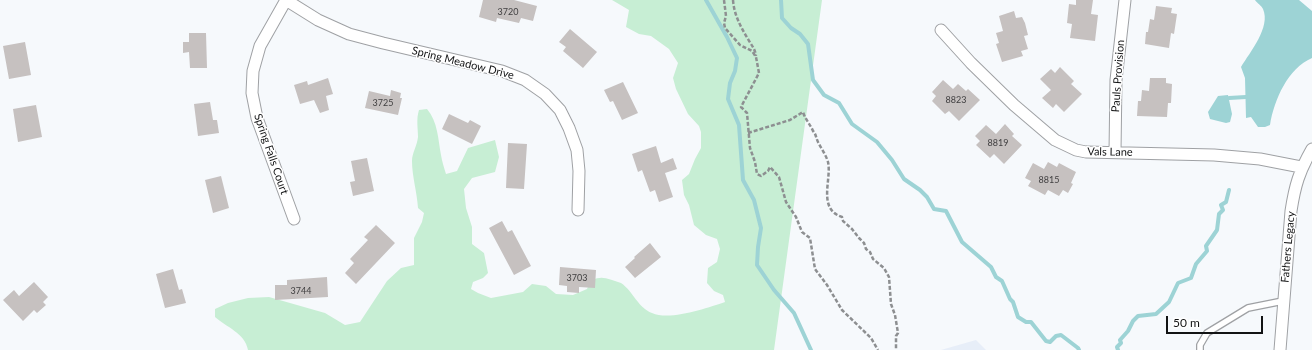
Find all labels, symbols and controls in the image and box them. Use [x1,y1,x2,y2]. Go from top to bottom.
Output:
house number: 3720 [498,7,518,17]
street label: Pauls Provision [1109,39,1127,113]
street label: Spring Meadow Drive [411,44,515,82]
house number: 8823 [946,95,966,105]
house number: 3725 [373,98,393,108]
street label: Spring Falls Court [251,112,291,196]
house number: 8819 [988,138,1008,148]
street label: Vals Lane [1087,145,1133,159]
house number: 8815 [1039,175,1059,185]
street label: Fathers Legacy [1278,211,1298,283]
house number: 3703 [567,273,587,283]
house number: 3744 [291,286,311,296]
scale bar [1168,308,1265,334]
text: 50 m [1173,315,1200,330]

